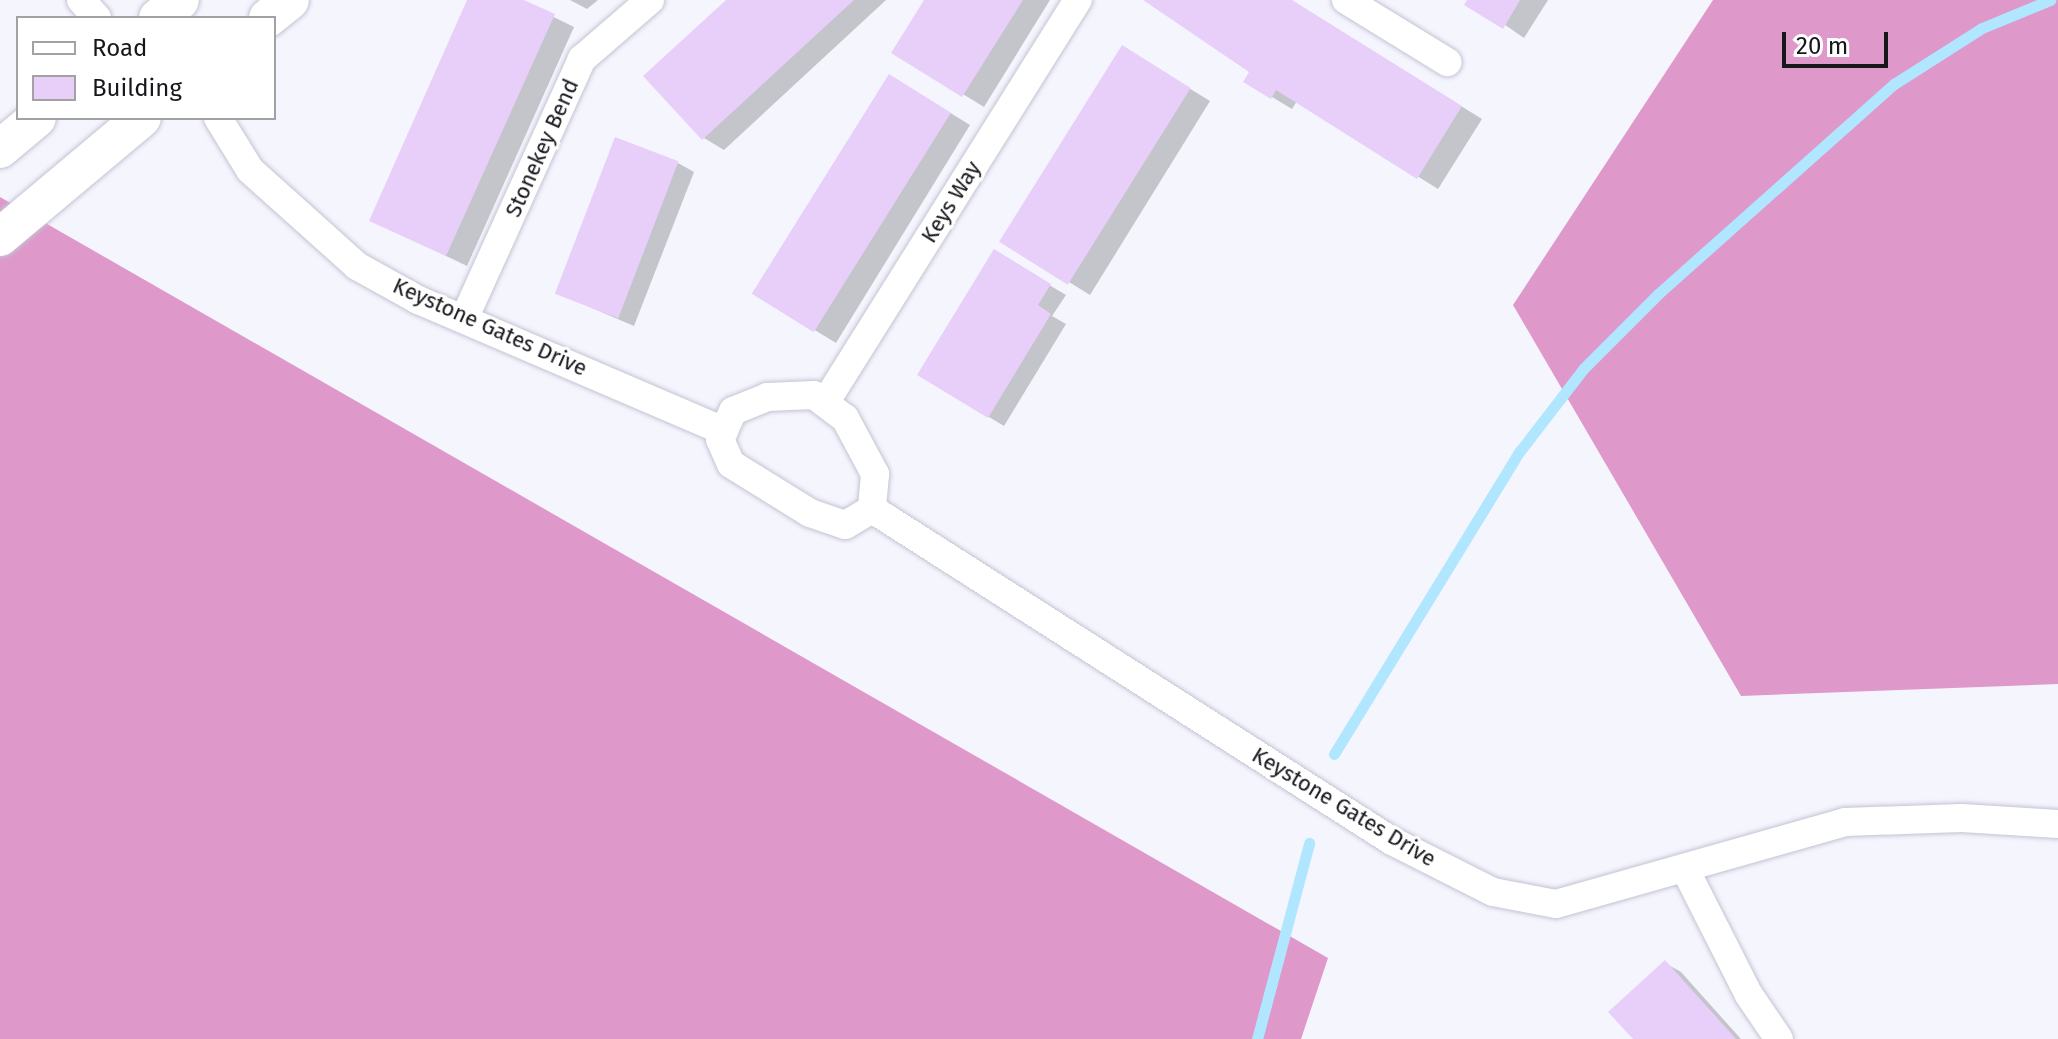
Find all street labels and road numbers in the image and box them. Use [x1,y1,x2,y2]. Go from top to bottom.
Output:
street label: Stonekey Bend [500,75,584,221]
street label: Keys Way [916,156,986,248]
street label: Keystone Gates Drive [389,272,591,382]
street label: Keystone Gates Drive [1247,742,1441,872]

